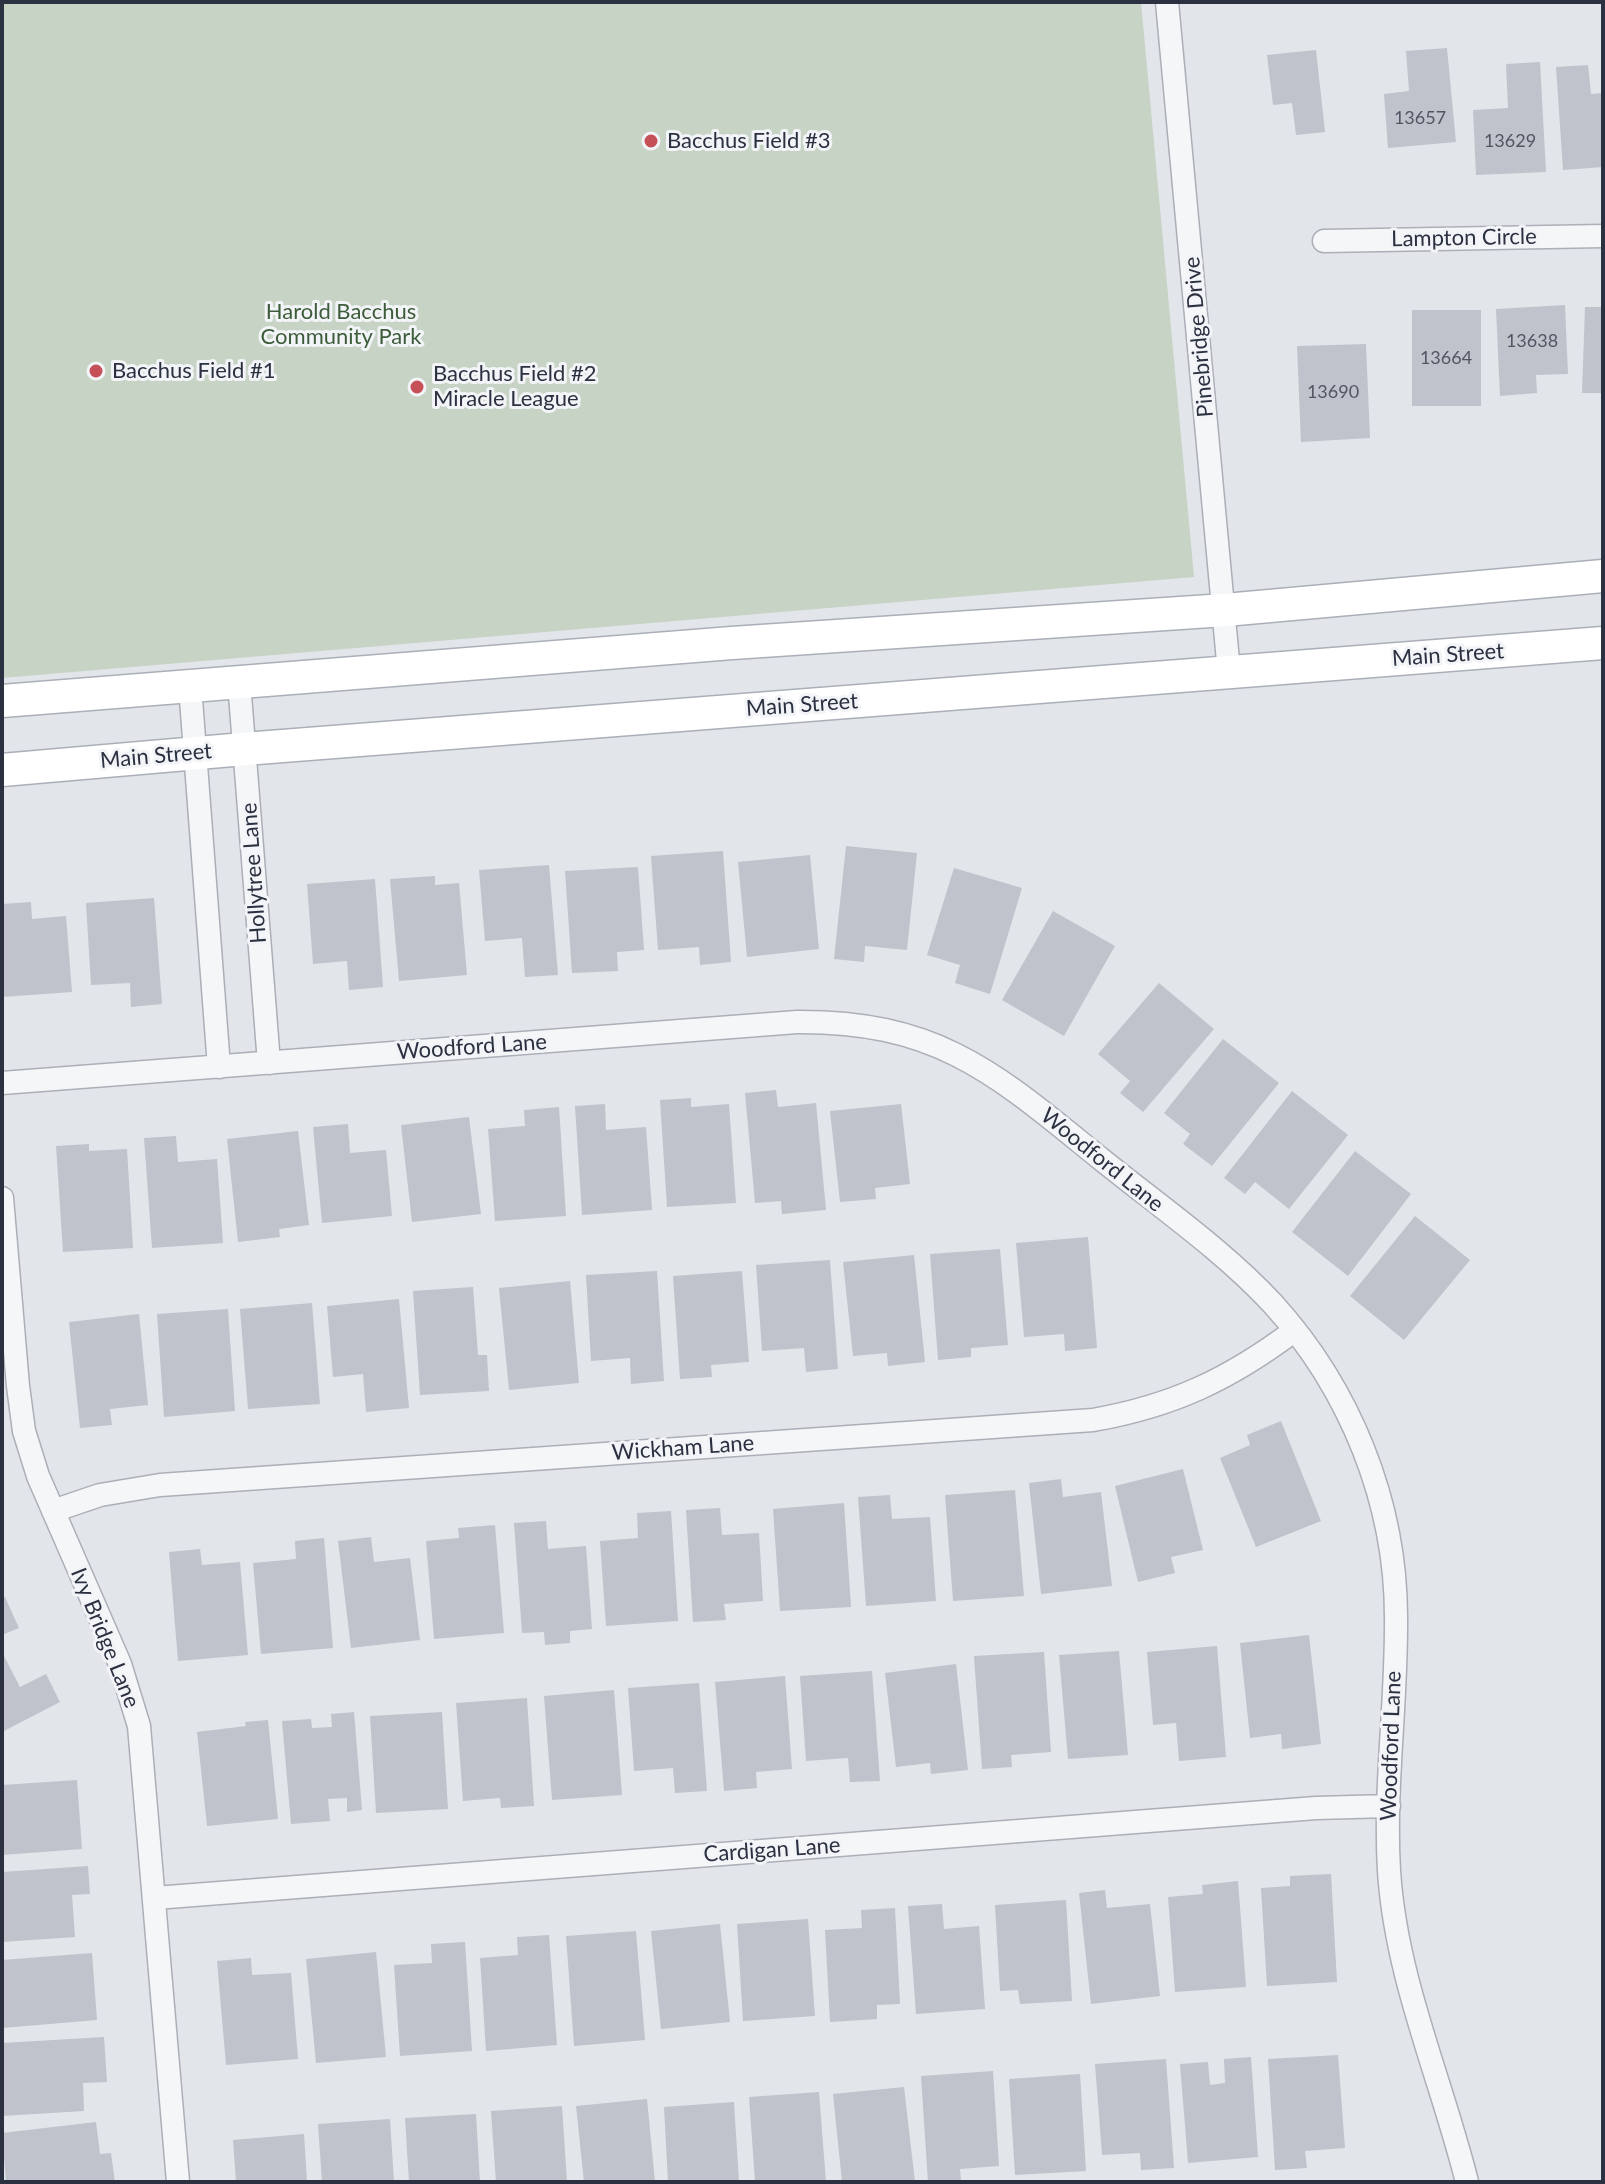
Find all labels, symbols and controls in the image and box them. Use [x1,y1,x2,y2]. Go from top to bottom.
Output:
house number: 13657 [1394,107,1446,129]
place label: Bacchus Field #3 [667,128,830,154]
house number: 13629 [1484,130,1536,152]
marker: Bacchus Field #3 [642,132,660,150]
street label: Lampton Circle [1391,224,1537,252]
street label: Pinebridge Drive [1179,256,1219,418]
park label: Harold Bacchus Community Park [261,299,421,350]
house number: 13638 [1506,330,1558,352]
house number: 13664 [1420,347,1472,369]
place label: Bacchus Field #1 [112,358,275,384]
place label: Bacchus Field #2 Miracle League [433,361,596,412]
marker: Bacchus Field #1 [87,362,105,380]
marker: Bacchus Field #2 Miracle League [408,378,426,396]
house number: 13690 [1307,381,1359,403]
street label: Main Street [1391,638,1505,672]
street label: Main Street [745,688,859,722]
street label: Main Street [99,738,213,774]
street label: Hollytree Lane [236,802,272,944]
street label: Woodford Lane [396,1029,548,1065]
street label: Woodford Lane [1035,1102,1169,1218]
street label: Wickham Lane [611,1430,755,1466]
street label: Ivy Bridge Lane [65,1564,145,1712]
street label: Woodford Lane [1375,1670,1407,1822]
street label: Cardigan Lane [703,1832,841,1868]

